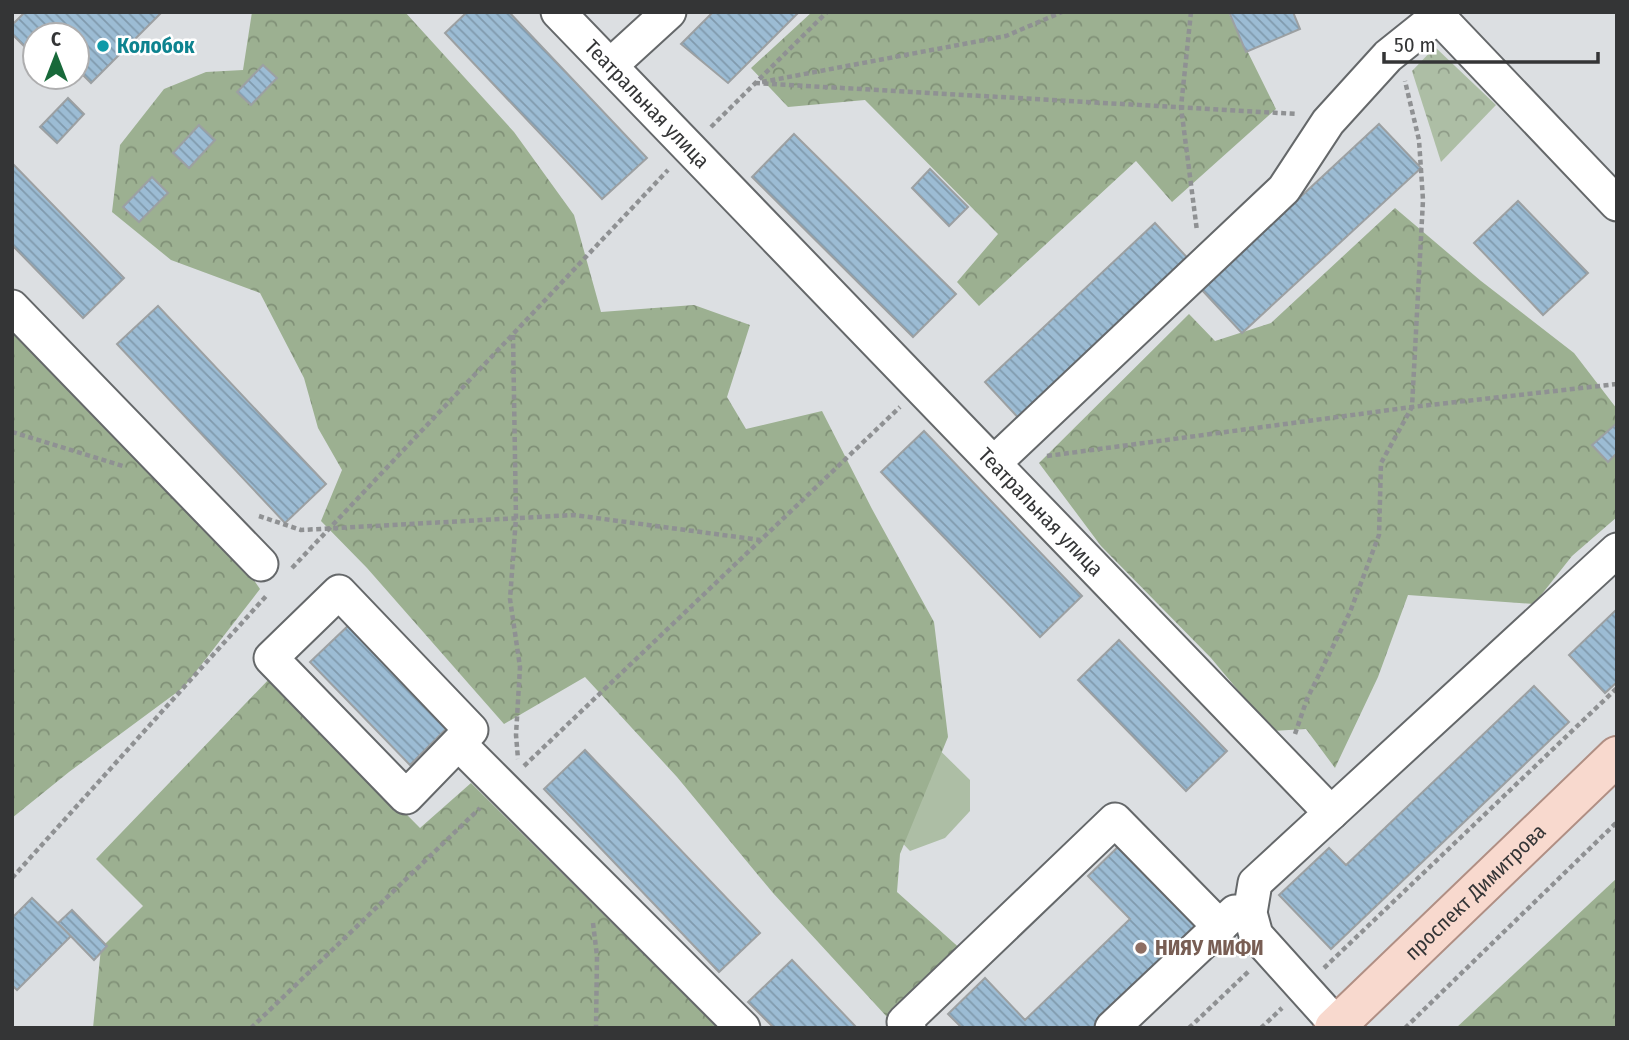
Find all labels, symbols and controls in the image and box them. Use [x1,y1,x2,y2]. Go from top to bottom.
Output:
north arrow [21,21,91,91]
scale bar [1384,21,1598,65]
text: С [51,28,61,51]
text: 50 m [1394,32,1436,58]
place label: Колобок [117,33,195,59]
street label: Театральная улица [579,34,715,174]
marker: Колобок [95,38,111,54]
street label: Театральная улица [973,442,1108,582]
street label: проспект Димитрова [1399,818,1551,966]
place label: НИЯУ МИФИ [1155,935,1264,961]
marker: НИЯУ МИФИ [1133,940,1149,956]

